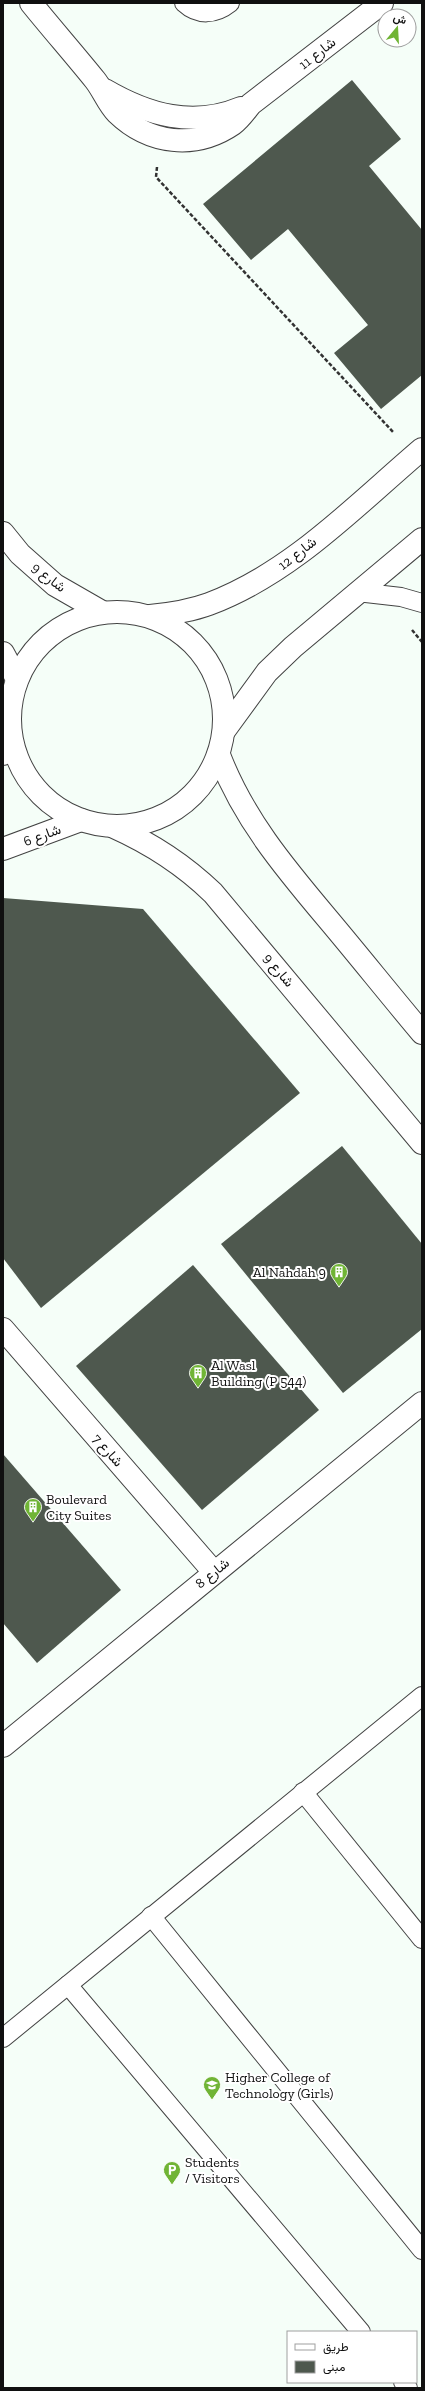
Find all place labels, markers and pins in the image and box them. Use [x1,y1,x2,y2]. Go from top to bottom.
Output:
building icon: Al Nahdah 9 [329,1262,349,1287]
place label: Al Nahdah 9 [253,1264,326,1281]
place label: Al Wasl Building (P 544) [211,1357,306,1390]
building icon: Al Wasl Building (P 544) [188,1363,208,1388]
place label: Boulevard City Suites [46,1491,111,1524]
building icon: Boulevard City Suites [23,1497,43,1522]
place label: Higher College of Technology (Girls) [225,2069,333,2102]
school or university icon: Higher College of Technology (Girls) [202,2075,222,2100]
place label: Students / Visitors [185,2154,240,2187]
parking icon: Students / Visitors [162,2160,182,2185]

